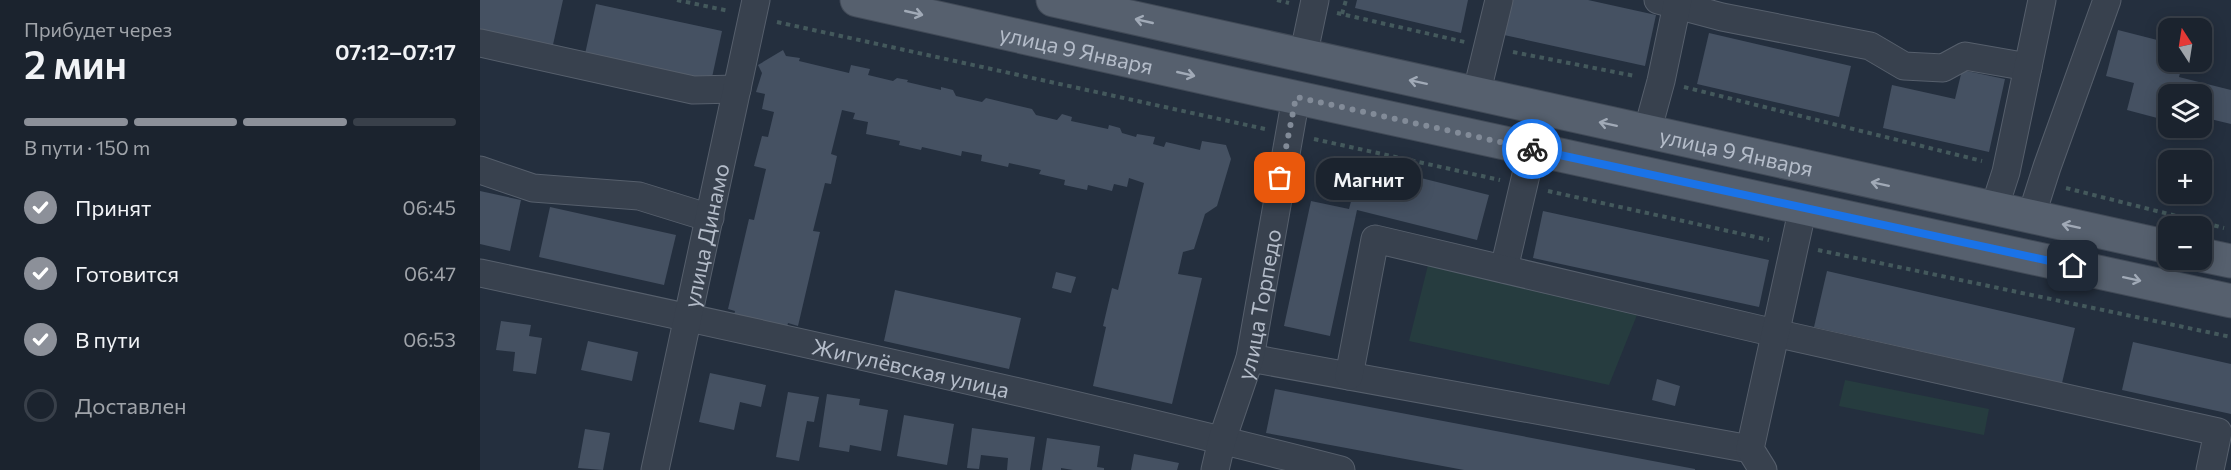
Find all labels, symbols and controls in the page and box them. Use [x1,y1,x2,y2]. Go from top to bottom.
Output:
one-way arrow [904,7,923,19]
one-way arrow [1135,14,1154,26]
text: Прибудет через [24,17,172,41]
north arrow [2158,18,2212,72]
map controls [2158,18,2212,270]
street label: улица 9 Января [997,19,1156,79]
text: 07:12–07:17 [335,38,456,65]
text: 2 мин [24,39,127,87]
one-way arrow [1177,68,1196,80]
one-way arrow [1408,76,1428,87]
button: layers [2158,84,2212,138]
one-way arrow [1599,117,1618,129]
courier [1502,119,1562,179]
street label: улица 9 Января [1657,121,1816,181]
icon: bike [1516,133,1549,166]
text: В пути · 150 m [24,135,150,159]
button: + [2158,150,2212,204]
pin [1254,152,1305,203]
callout: Магнит [1316,157,1421,199]
street label: улица Динамо [677,161,734,310]
icon: bag [1263,161,1296,194]
text: Магнит [1333,167,1404,191]
one-way arrow [1871,178,1891,189]
icon: check [24,191,57,224]
text: Принят [75,194,151,221]
text: 06:45 [403,195,456,219]
button: − [2158,216,2212,270]
one-way arrow [2062,219,2081,231]
street label: улица Торпедо [1230,227,1286,383]
pin [2047,240,2098,291]
icon: home [2056,249,2089,282]
icon: check [24,257,57,290]
text: Готовится [75,260,179,287]
text: 06:47 [404,261,456,285]
one-way arrow [2123,274,2142,286]
icon: check [24,323,57,356]
text: В пути [75,326,140,353]
text: 06:53 [403,327,456,351]
street label: Жигулёвская улица [809,332,1012,403]
text: Доставлен [75,392,187,419]

